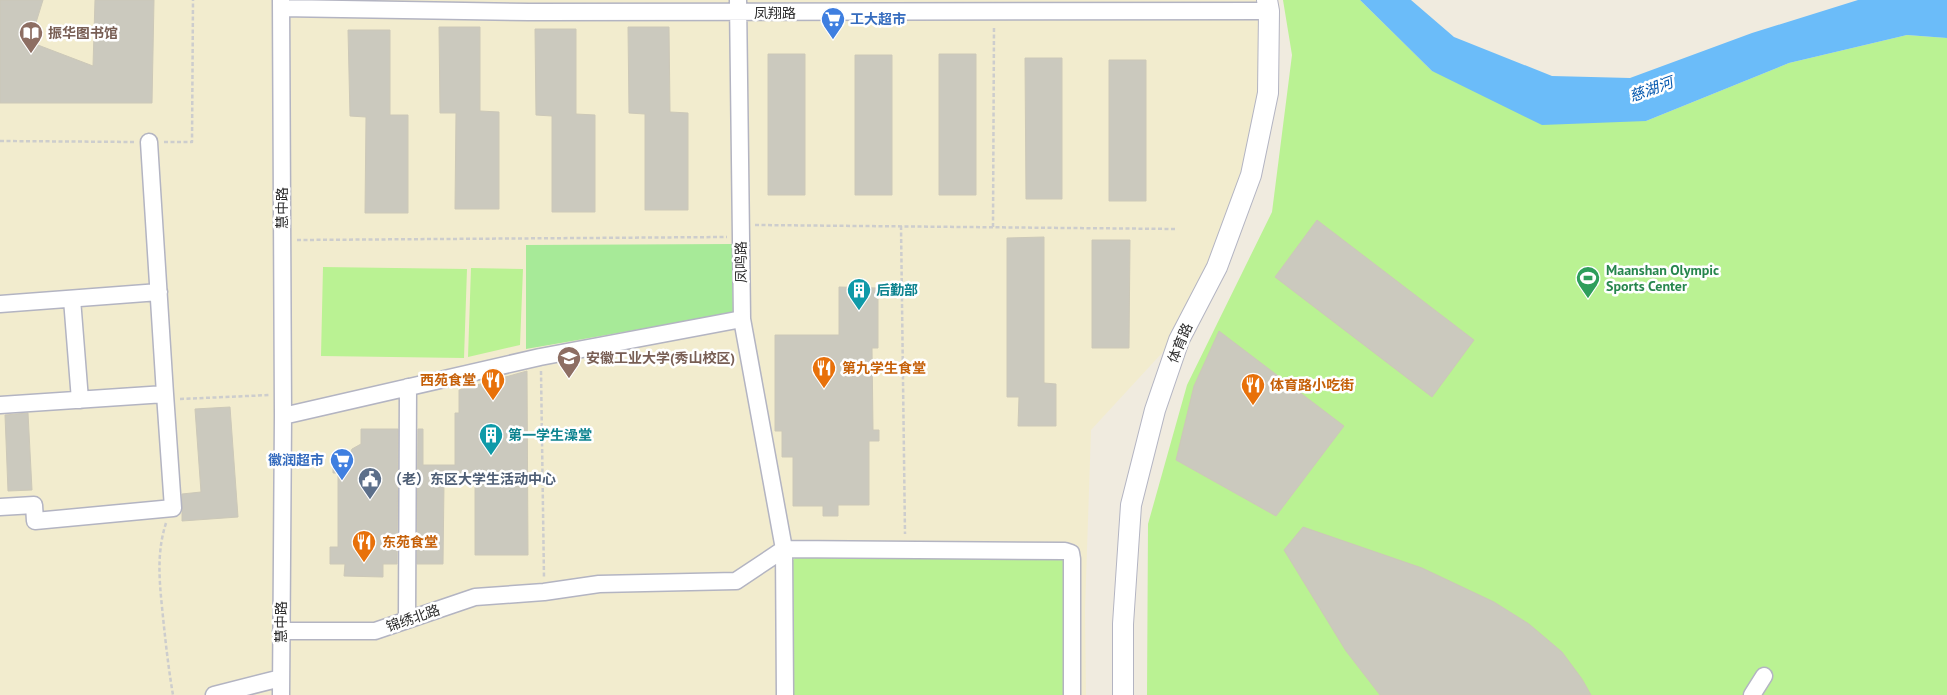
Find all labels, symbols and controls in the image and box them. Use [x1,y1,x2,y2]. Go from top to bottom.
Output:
street label: 凤翔路 [754,4,796,22]
supermarket icon: 工大超市 [820,6,846,40]
place label: 工大超市 [850,10,906,28]
library icon: 振华图书馆 [18,20,44,54]
place label: 振华图书馆 [48,24,118,42]
water label: 慈湖河 [1627,71,1678,106]
street label: 慧中路 [273,187,291,229]
street label: 凤鸣路 [732,241,750,283]
place label: Maanshan Olympic Sports Center [1606,261,1719,295]
sports icon: Maanshan Olympic Sports Center [1575,265,1601,299]
building icon: 后勤部 [846,277,872,311]
place label: 后勤部 [876,281,918,299]
street label: 体育路 [1164,320,1196,366]
school or university icon: 安徽工业大学(秀山校区) [556,345,582,379]
place label: 安徽工业大学(秀山校区) [586,349,735,367]
restaurant icon: 第九学生食堂 [811,355,837,389]
place label: 第九学生食堂 [842,359,926,377]
restaurant icon: 西苑食堂 [480,367,506,401]
place label: 西苑食堂 [420,371,476,389]
restaurant icon: 体育路小吃街 [1240,372,1266,406]
place label: 体育路小吃街 [1270,376,1354,394]
building icon: 第一学生澡堂 [478,422,504,456]
place label: 第一学生澡堂 [508,426,592,444]
supermarket icon: 徽润超市 [329,447,355,481]
place label: 徽润超市 [268,451,324,469]
public building icon: （老）东区大学生活动中心 [357,466,383,500]
place label: （老）东区大学生活动中心 [388,470,556,488]
restaurant icon: 东苑食堂 [351,529,377,563]
place label: 东苑食堂 [382,533,438,551]
street label: 锦绣北路 [384,600,442,636]
street label: 慧中路 [272,601,290,643]

